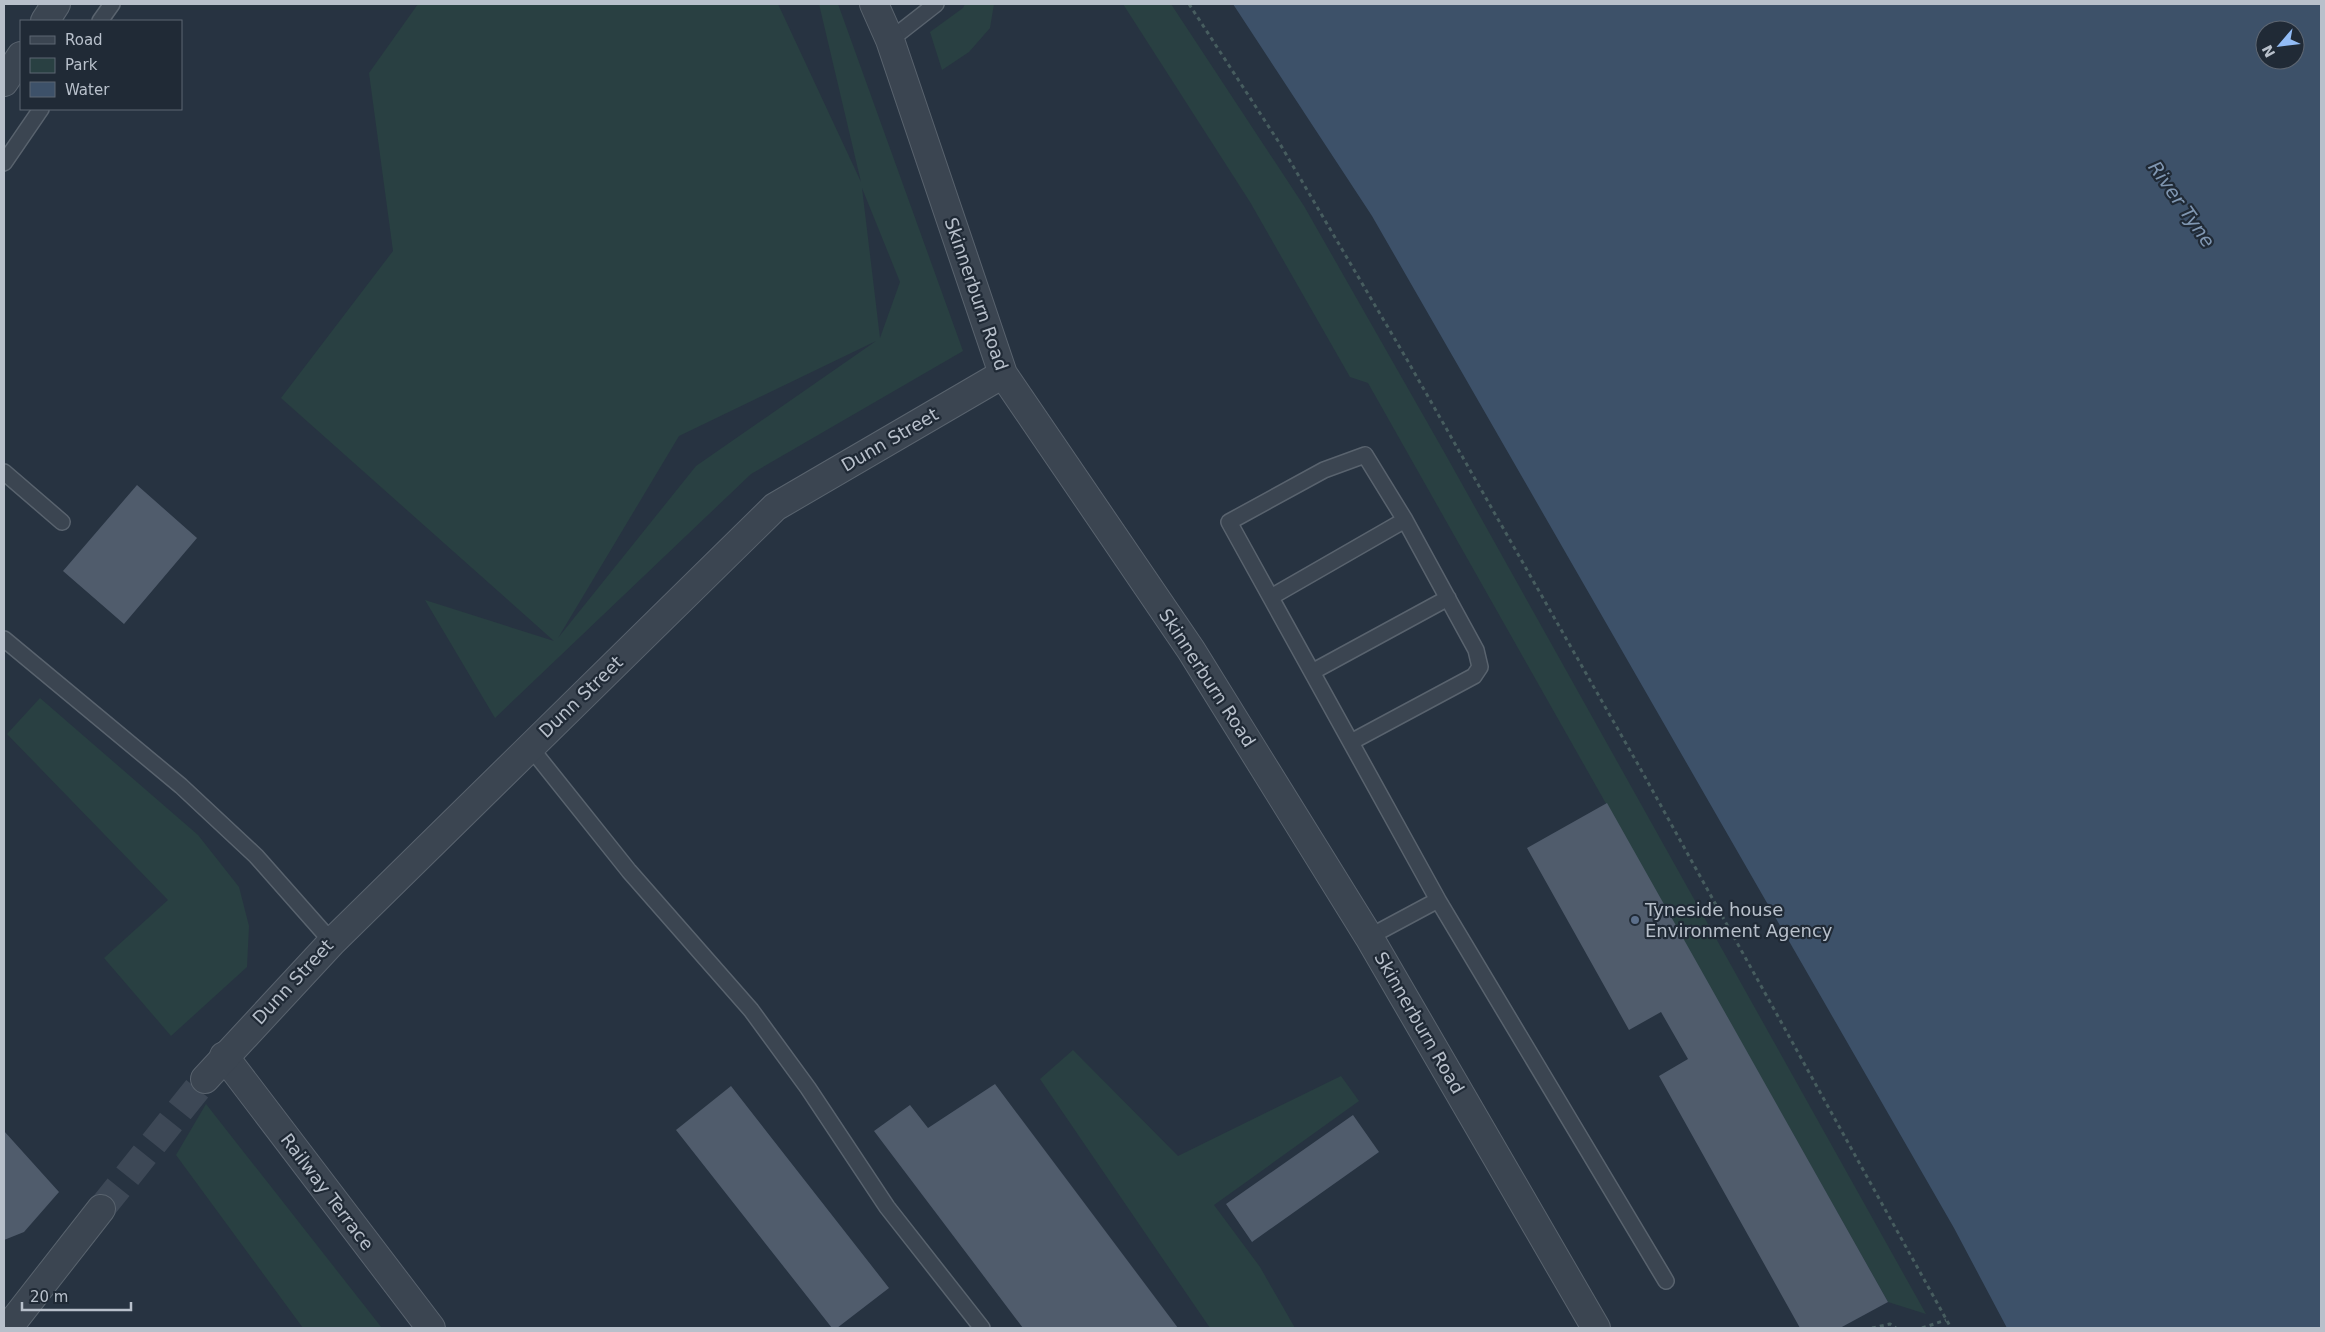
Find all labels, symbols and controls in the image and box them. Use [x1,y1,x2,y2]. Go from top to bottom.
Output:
legend [20,20,182,110]
north arrow [2255,20,2305,70]
text: Road [65,31,103,49]
text: N [2259,42,2278,60]
text: Park [65,56,98,74]
text: Water [65,81,110,99]
water label: River Tyne [2144,157,2220,251]
street label: Skinnerburn Road [940,215,1013,373]
street label: Dunn Street [838,403,942,476]
street label: Skinnerburn Road [1155,605,1260,751]
street label: Dunn Street [534,651,627,742]
place label: Tyneside house Environment Agency [1644,899,1833,941]
marker: Tyneside house Environment Agency [1629,914,1641,926]
street label: Dunn Street [248,935,337,1029]
street label: Skinnerburn Road [1370,948,1469,1097]
street label: Railway Terrace [277,1129,378,1254]
scale bar [22,1280,131,1312]
text: 20 m [30,1288,68,1306]

